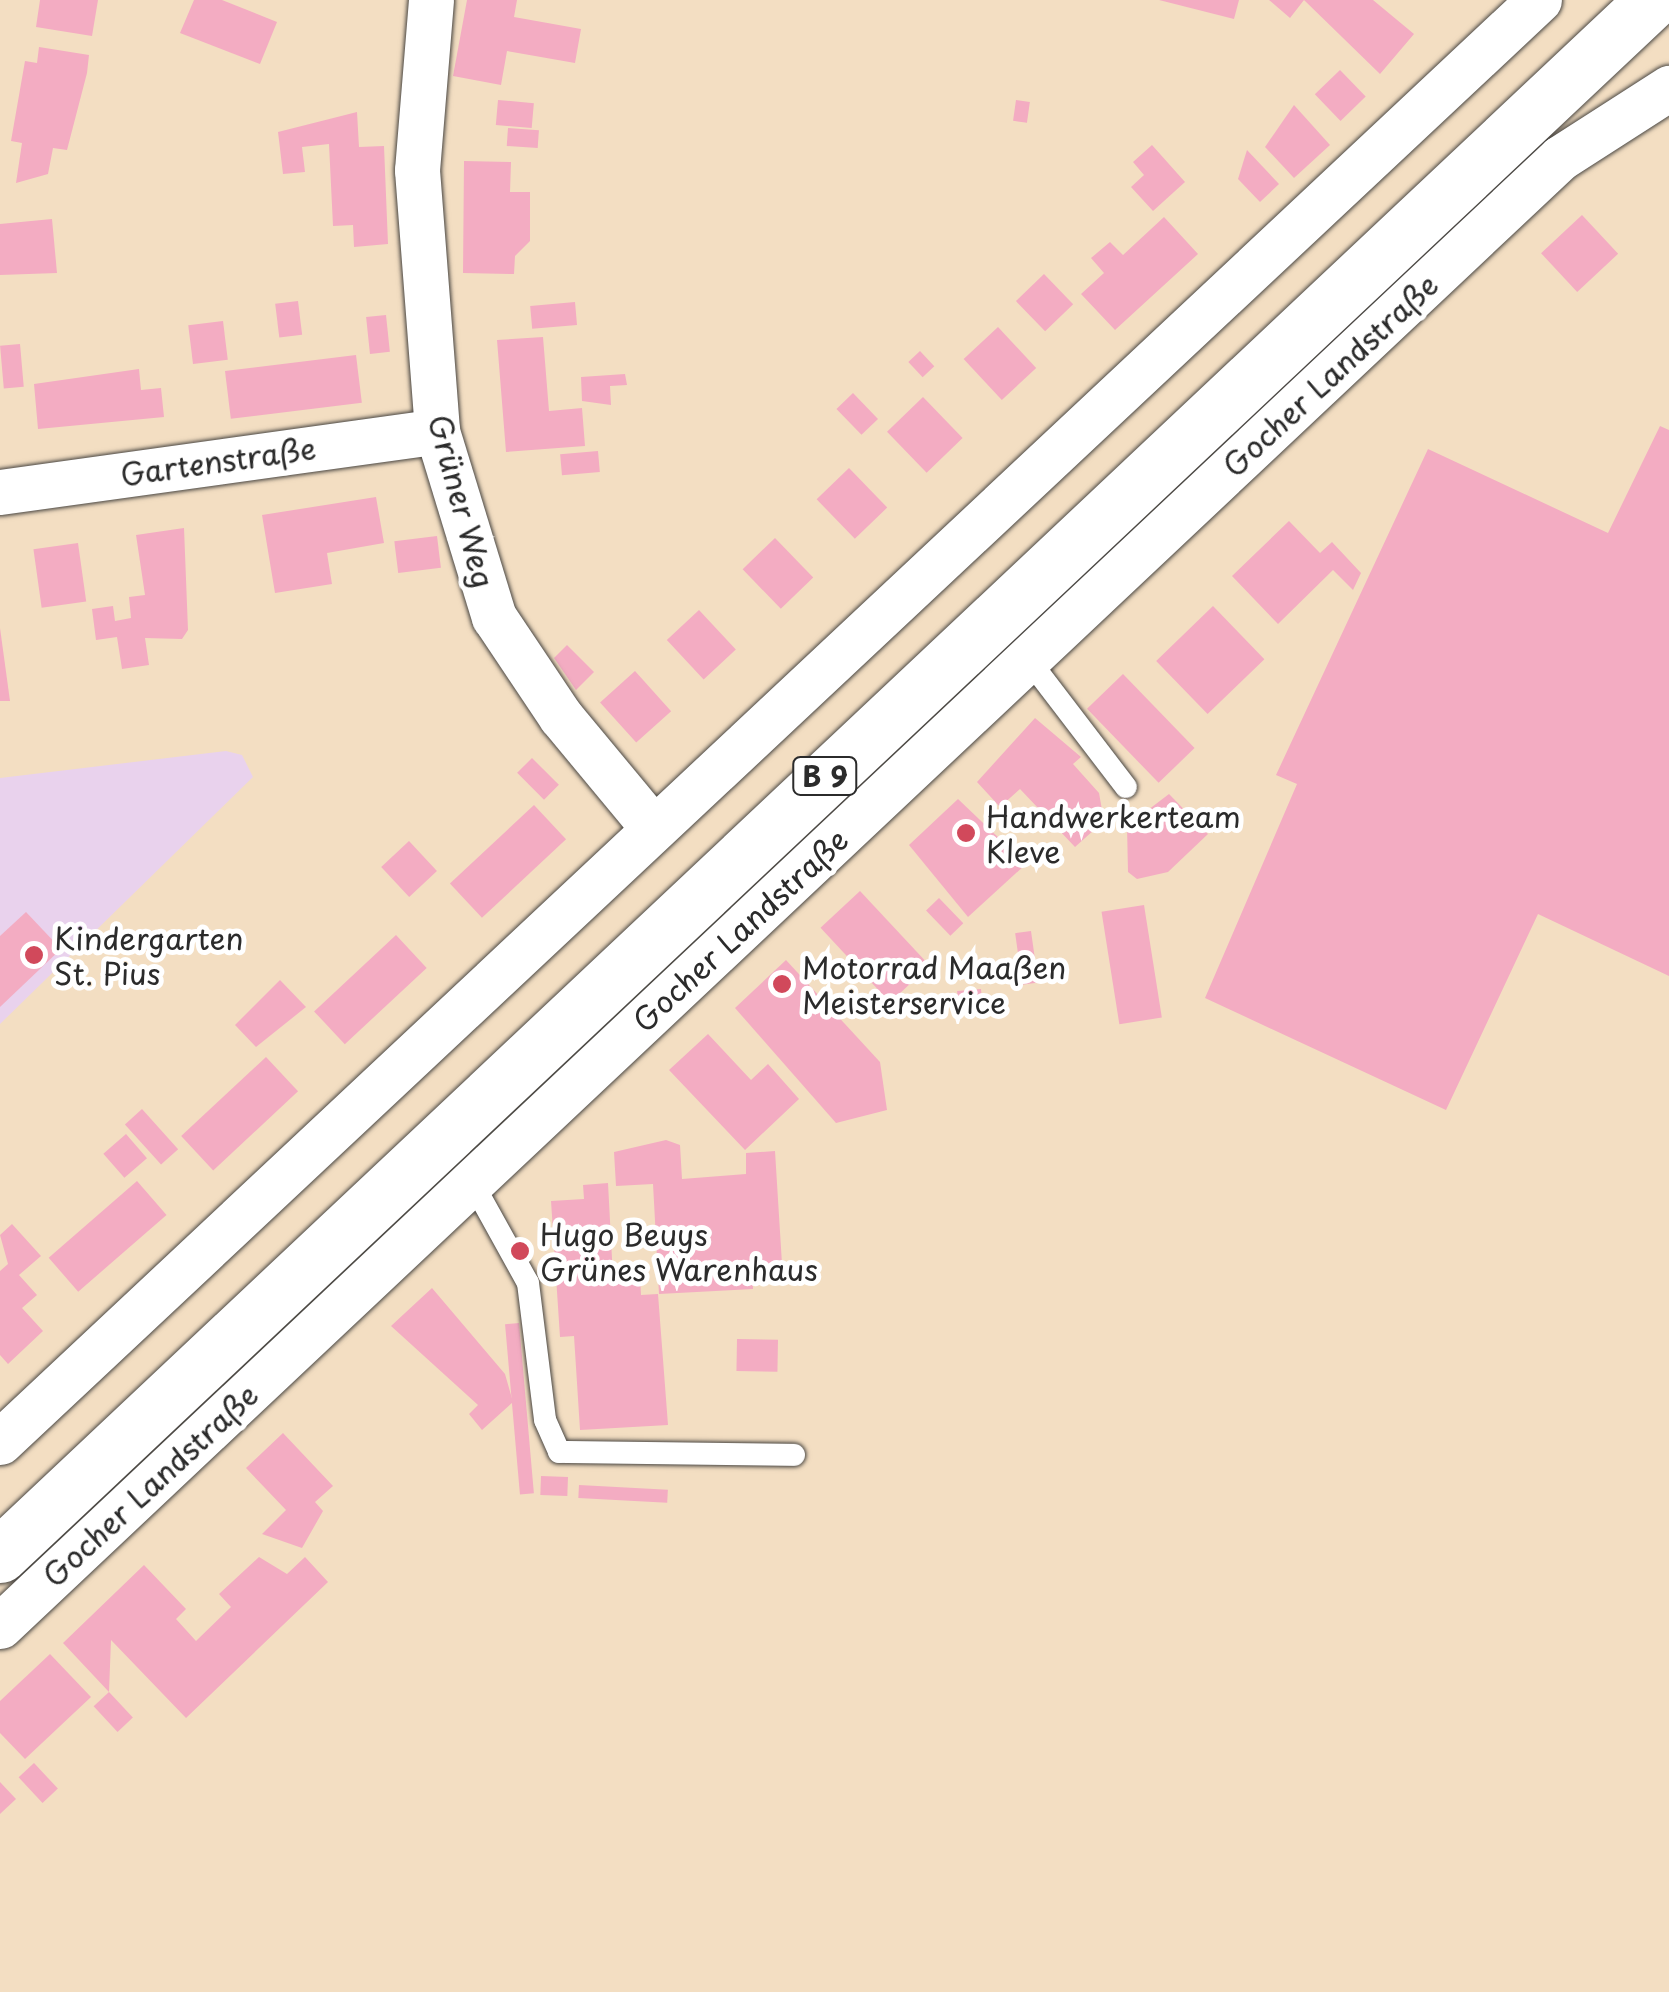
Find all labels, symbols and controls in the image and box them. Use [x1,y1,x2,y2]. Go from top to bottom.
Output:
street label: Gocher Landstraße [1215,266,1445,484]
street label: Grüner Weg [421,410,503,592]
street label: Gartenstraße [118,429,318,493]
road number: B 9 [792,753,858,799]
place label: Handwerkerteam Kleve [986,798,1241,868]
street label: Gocher Landstraße [625,821,855,1039]
marker: Handwerkerteam Kleve [955,822,977,844]
place label: Kindergarten St. Pius [54,920,244,990]
marker: Kindergarten St. Pius [23,944,45,966]
place label: Motorrad Maaßen Meisterservice [802,949,1067,1020]
marker: Motorrad Maaßen Meisterservice [771,973,793,995]
place label: Hugo Beuys Grünes Warenhaus [540,1216,820,1286]
marker: Hugo Beuys Grünes Warenhaus [509,1240,531,1262]
street label: Gocher Landstraße [35,1376,265,1594]

